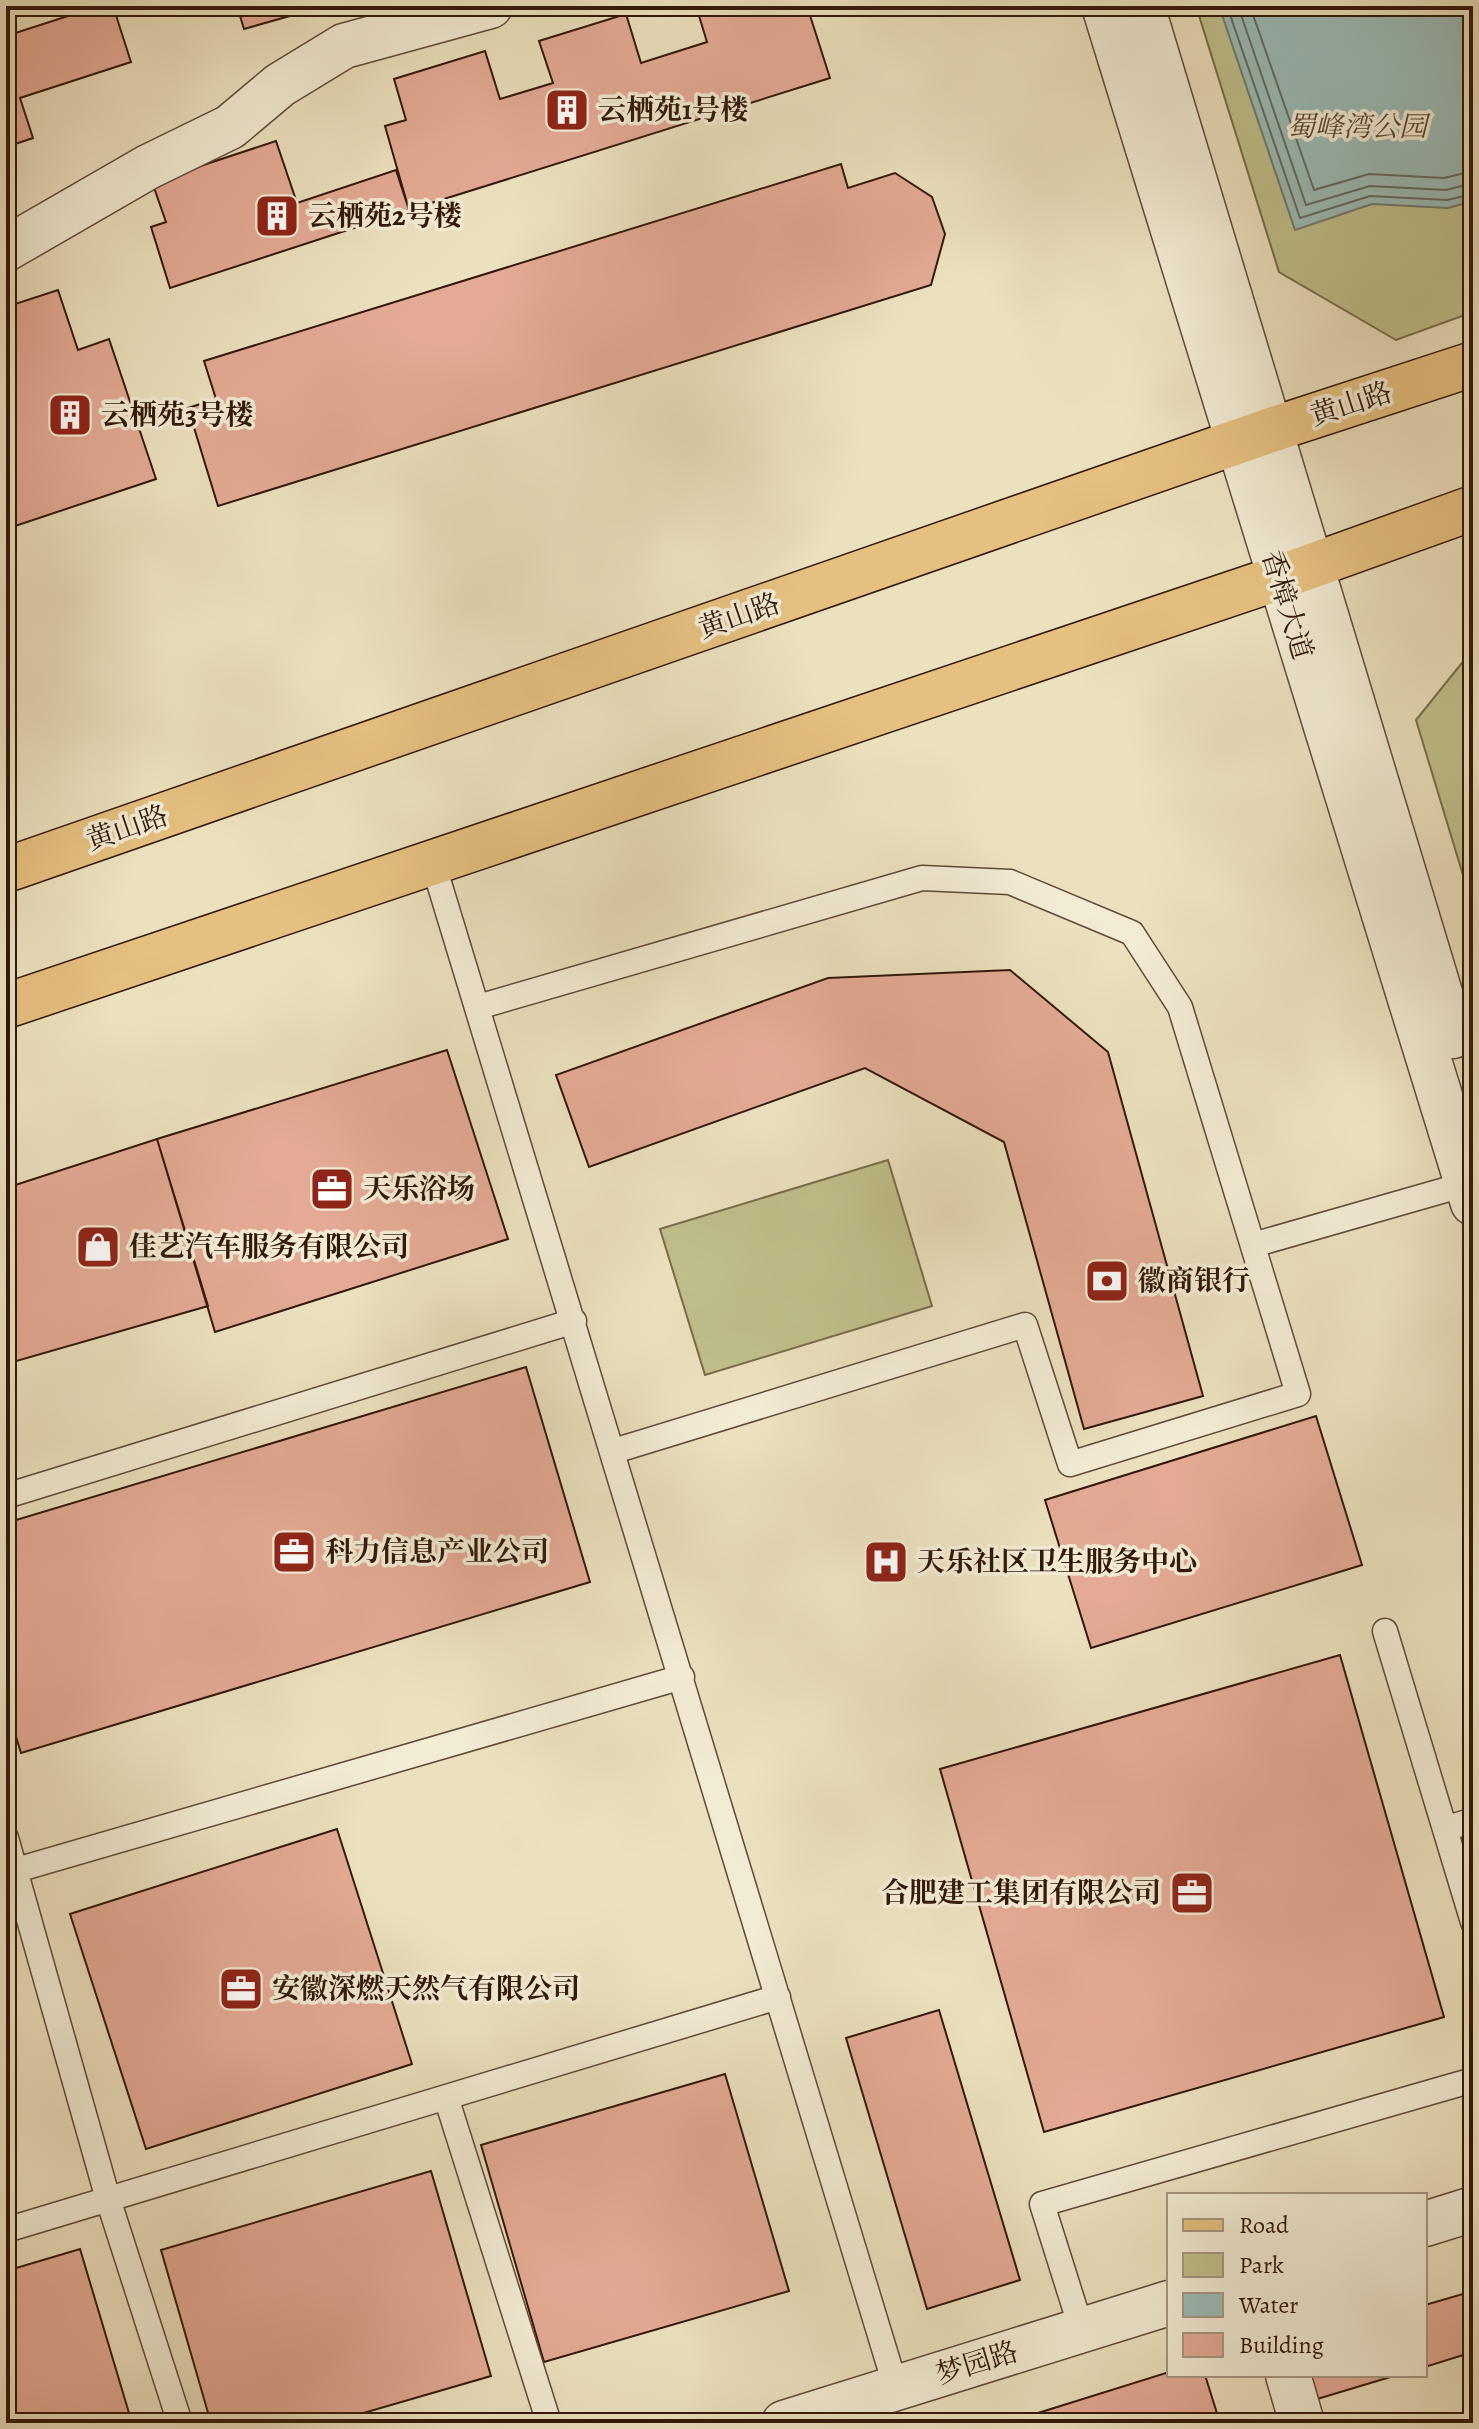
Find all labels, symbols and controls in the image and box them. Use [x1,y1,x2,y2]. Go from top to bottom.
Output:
building icon: 云栖苑1号楼 [543,86,591,134]
place label: 云栖苑1号楼 [598,91,748,129]
park label: 蜀峰湾公园 [1287,108,1431,146]
building icon: 云栖苑2号楼 [253,192,301,240]
place label: 云栖苑2号楼 [308,197,462,235]
street label: 黄山路 [1305,373,1397,435]
building icon: 云栖苑3号楼 [46,391,94,439]
place label: 云栖苑3号楼 [101,396,253,434]
street label: 香樟大道 [1252,546,1322,664]
street label: 黄山路 [693,584,785,648]
street label: 黄山路 [81,796,173,860]
office icon: 天乐浴场 [308,1165,356,1213]
place label: 天乐浴场 [363,1170,475,1208]
shop icon: 佳艺汽车服务有限公司 [74,1223,122,1271]
place label: 佳艺汽车服务有限公司 [129,1228,409,1266]
bank icon: 徽商银行 [1083,1257,1131,1305]
place label: 徽商银行 [1138,1262,1250,1300]
office icon: 科力信息产业公司 [270,1528,318,1576]
place label: 科力信息产业公司 [325,1533,549,1571]
hospital icon: 天乐社区卫生服务中心 [862,1538,910,1586]
place label: 天乐社区卫生服务中心 [917,1543,1197,1581]
office icon: 合肥建工集团有限公司 [1168,1869,1216,1917]
place label: 合肥建工集团有限公司 [881,1874,1161,1912]
office icon: 安徽深燃天然气有限公司 [217,1965,265,2013]
place label: 安徽深燃天然气有限公司 [272,1970,580,2008]
legend [1167,2193,1427,2377]
text: Road [1239,2209,1289,2241]
text: Park [1239,2249,1284,2281]
text: Water [1238,2289,1299,2321]
text: Building [1239,2329,1324,2361]
street label: 梦园路 [931,2333,1023,2393]

